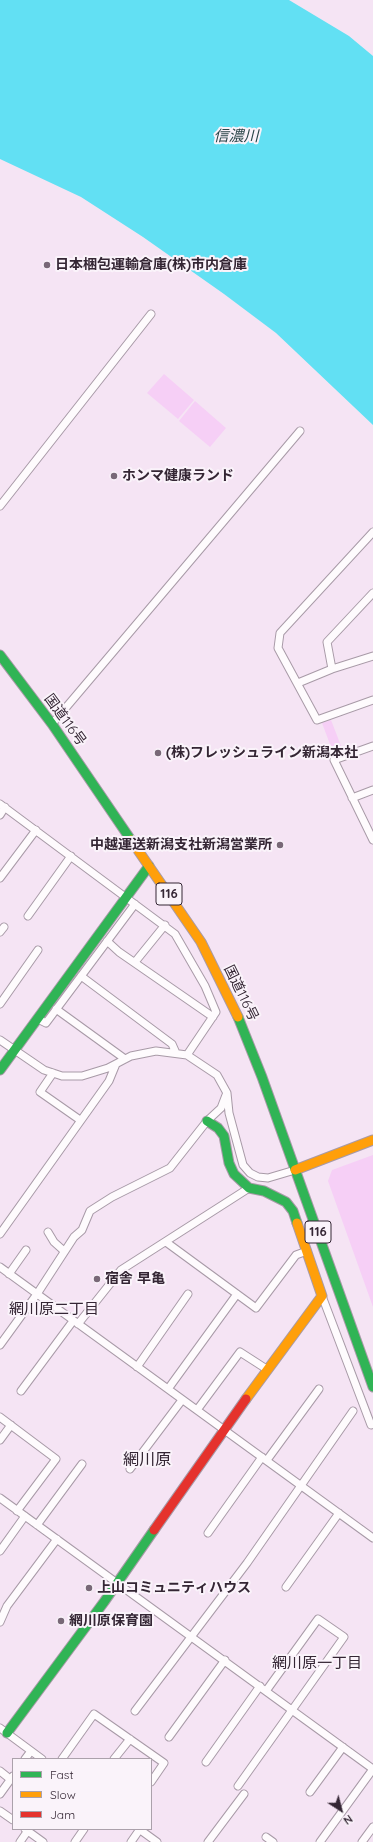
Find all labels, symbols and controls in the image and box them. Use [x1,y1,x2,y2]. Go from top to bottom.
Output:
water label: 信濃川 [214,127,258,145]
place label: 日本梱包運輸倉庫(株)市内倉庫 [55,257,247,273]
marker: 日本梱包運輸倉庫(株)市内倉庫 [42,260,52,270]
place label: ホンマ健康ランド [122,468,234,484]
marker: ホンマ健康ランド [109,471,119,481]
street label: 国道116号 [41,691,89,749]
place label: (株)フレッシュライン新潟本社 [166,745,358,761]
marker: (株)フレッシュライン新潟本社 [153,748,163,758]
place label: 中越運送新潟支社新潟営業所 [90,837,272,853]
marker: 中越運送新潟支社新潟営業所 [275,840,285,850]
road number: 116 [156,883,182,905]
street label: 国道116号 [220,962,262,1024]
road number: 116 [305,1221,331,1243]
place label: 宿舎 早亀 [105,1271,165,1287]
marker: 宿舎 早亀 [92,1274,102,1284]
district label: 網川原二丁目 [9,1300,99,1318]
district label: 網川原 [123,1450,171,1470]
place label: 上山コミュニティハウス [97,1580,251,1596]
marker: 上山コミュニティハウス [84,1583,94,1593]
place label: 網川原保育園 [69,1613,153,1629]
marker: 網川原保育園 [56,1616,66,1626]
district label: 網川原一丁目 [272,1654,362,1672]
legend [12,1758,152,1830]
text: Fast [50,1767,74,1782]
text: Slow [50,1787,76,1802]
north arrow [321,1790,361,1830]
text: Jam [50,1807,75,1822]
text: N [341,1812,355,1828]

